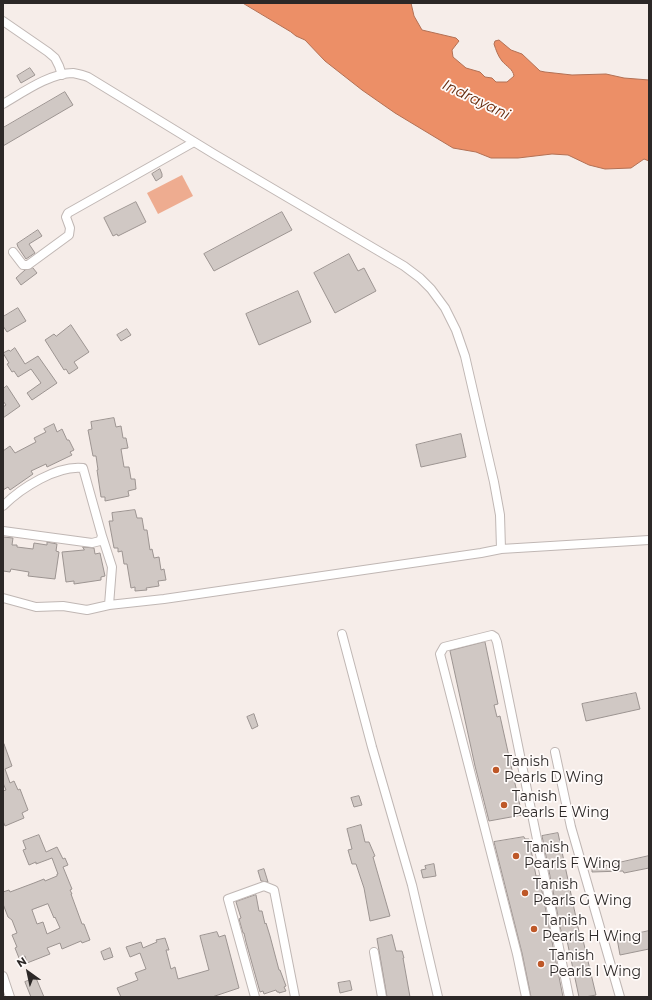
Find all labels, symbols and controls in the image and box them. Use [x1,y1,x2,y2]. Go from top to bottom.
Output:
water label: Indrayani [439,76,513,124]
place label: Tanish Pearls D Wing [504,754,604,786]
marker: Tanish Pearls D Wing [491,765,501,775]
place label: Tanish Pearls E Wing [512,789,609,822]
marker: Tanish Pearls E Wing [499,800,509,810]
place label: Tanish Pearls F Wing [524,840,621,872]
marker: Tanish Pearls F Wing [511,851,521,861]
place label: Tanish Pearls G Wing [533,877,632,910]
marker: Tanish Pearls G Wing [520,888,530,898]
place label: Tanish Pearls H Wing [542,913,641,946]
marker: Tanish Pearls H Wing [529,924,539,934]
place label: Tanish Pearls I Wing [549,948,641,980]
north arrow [8,952,48,992]
text: N [14,954,29,970]
marker: Tanish Pearls I Wing [536,959,546,969]

